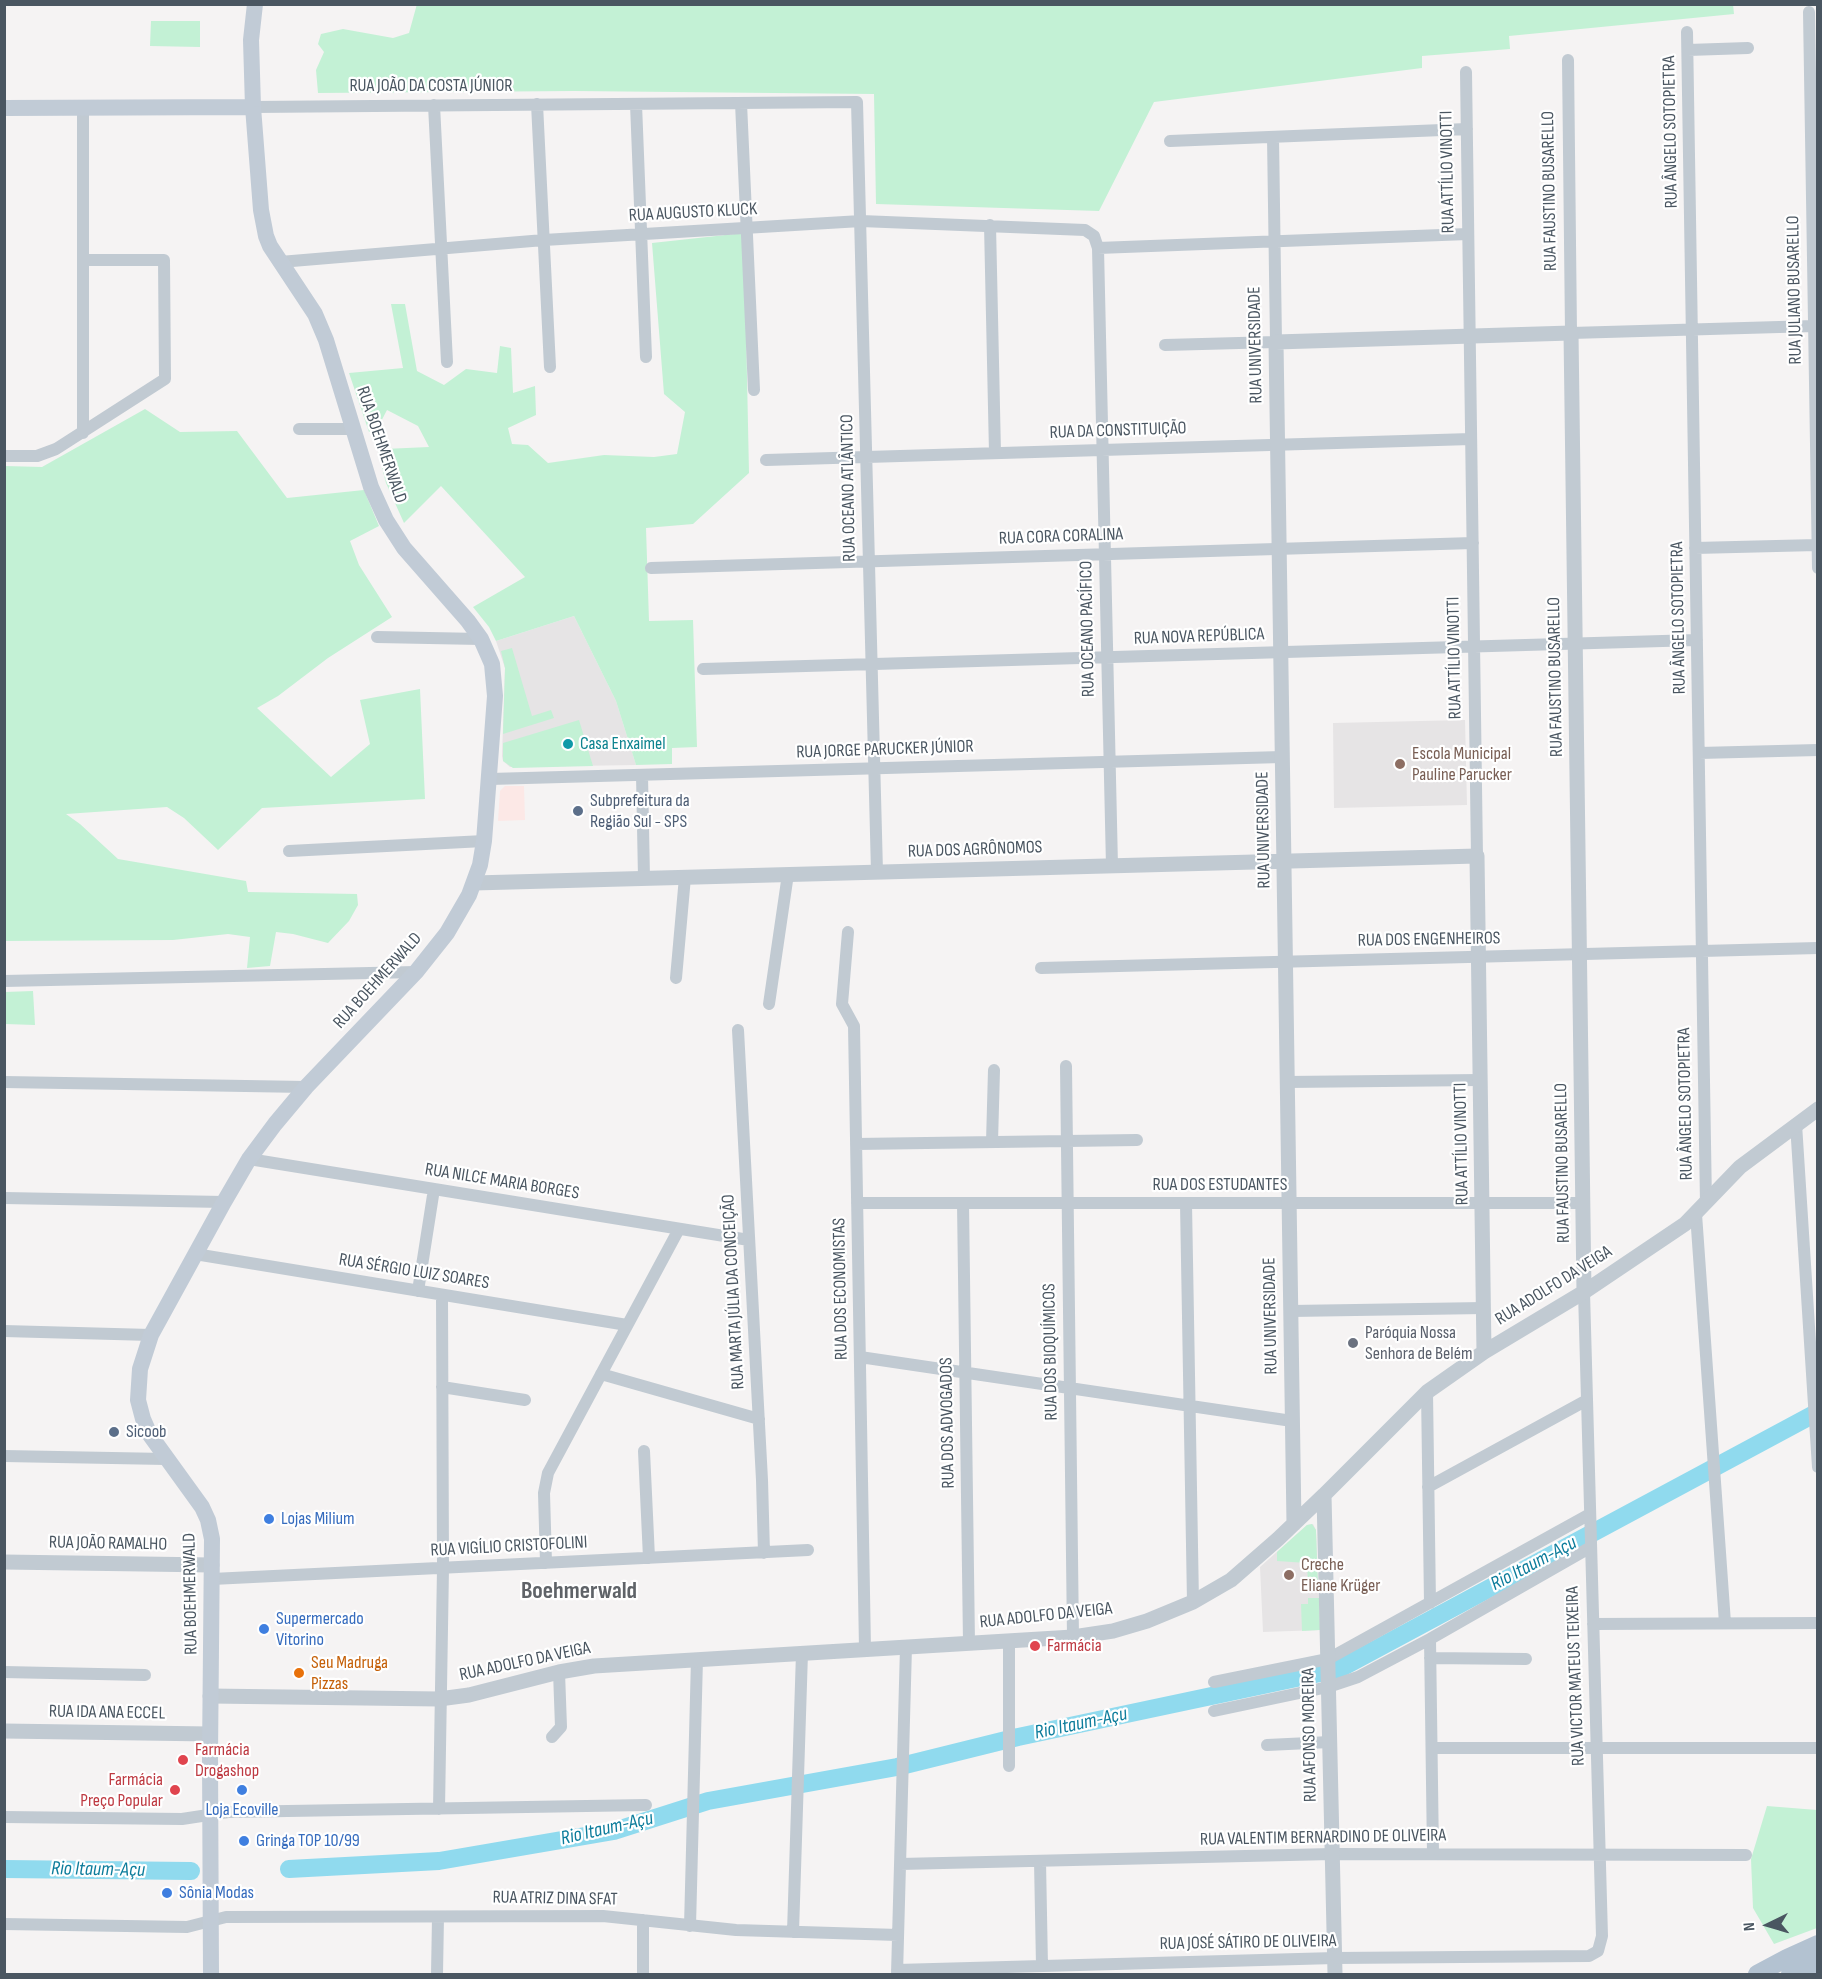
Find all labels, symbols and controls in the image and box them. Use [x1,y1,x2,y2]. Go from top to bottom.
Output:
street label: RUA ÂNGELO SOTOPIETRA [1659,55,1683,209]
street label: RUA JOÃO DA COSTA JÚNIOR [349,75,513,97]
street label: RUA ATTÍLIO VINOTTI [1436,110,1460,234]
street label: RUA FAUSTINO BUSARELLO [1538,111,1562,271]
street label: RUA AUGUSTO KLUCK [628,199,758,227]
street label: RUA JULIANO BUSARELLO [1783,215,1807,365]
street label: RUA UNIVERSIDADE [1244,286,1268,404]
street label: RUA BOEHMERWALD [351,384,411,506]
street label: RUA OCEANO ATLÂNTICO [837,414,861,562]
street label: RUA DA CONSTITUIÇÃO [1049,418,1187,444]
street label: RUA CORA CORALINA [998,524,1124,550]
street label: RUA ÂNGELO SOTOPIETRA [1667,541,1691,695]
street label: RUA OCEANO PACÍFICO [1076,561,1100,697]
street label: RUA ATTÍLIO VINOTTI [1443,596,1467,720]
street label: RUA FAUSTINO BUSARELLO [1544,597,1568,757]
street label: RUA NOVA REPÚBLICA [1133,624,1265,650]
place label: Casa Enxaimel [580,733,666,755]
street label: RUA JORGE PARUCKER JÚNIOR [796,736,974,764]
marker: Casa Enxaimel [561,737,575,751]
place label: Escola Municipal Pauline Parucker [1412,743,1512,786]
marker: Escola Municipal Pauline Parucker [1393,757,1407,771]
street label: RUA UNIVERSIDADE [1252,771,1276,889]
place label: Subprefeitura da Região Sul - SPS [590,790,690,832]
marker: Subprefeitura da Região Sul - SPS [571,804,585,818]
street label: RUA DOS AGRÔNOMOS [907,837,1043,863]
street label: RUA DOS ENGENHEIROS [1357,928,1501,952]
street label: RUA BOEHMERWALD [329,929,427,1033]
street label: RUA ÂNGELO SOTOPIETRA [1674,1027,1698,1181]
street label: RUA ATTÍLIO VINOTTI [1450,1082,1474,1206]
street label: RUA FAUSTINO BUSARELLO [1551,1083,1575,1243]
street label: RUA NILCE MARIA BORGES [423,1159,581,1205]
street label: RUA DOS ESTUDANTES [1153,1174,1287,1196]
street label: RUA MARTA JÚLIA DA CONCEIÇÃO [718,1194,750,1390]
street label: RUA DOS ECONOMISTAS [829,1218,853,1360]
street label: RUA ADOLFO DA VEIGA [1492,1242,1616,1330]
street label: RUA SÉRGIO LUIZ SOARES [337,1249,491,1295]
street label: RUA UNIVERSIDADE [1259,1257,1283,1375]
street label: RUA DOS BIOQUÍMICOS [1039,1283,1063,1421]
place label: Paróquia Nossa Senhora de Belém [1365,1322,1472,1364]
marker: Paróquia Nossa Senhora de Belém [1346,1336,1360,1350]
street label: RUA DOS ADVOGADOS [936,1357,960,1489]
place label: Sicoob [126,1421,167,1443]
marker: Sicoob [107,1425,121,1439]
place label: Lojas Milium [281,1508,355,1530]
marker: Lojas Milium [262,1512,276,1526]
water label: Rio Itaum-Açu [1487,1531,1581,1597]
street label: RUA JOÃO RAMALHO [49,1532,167,1556]
street label: RUA VIGÍLIO CRISTOFOLINI [430,1532,588,1562]
street label: RUA BOEHMERWALD [179,1533,203,1655]
place label: Creche Eliane Krüger [1301,1554,1380,1596]
marker: Creche Eliane Krüger [1282,1568,1296,1582]
district label: Boehmerwald [521,1578,637,1606]
street label: RUA VICTOR MATEUS TEIXEIRA [1562,1586,1590,1766]
street label: RUA ADOLFO DA VEIGA [979,1598,1113,1634]
place label: Supermercado Vitorino [276,1608,364,1650]
marker: Supermercado Vitorino [257,1622,271,1636]
place label: Farmácia [1047,1635,1102,1657]
street label: RUA ADOLFO DA VEIGA [458,1638,592,1686]
marker: Farmácia [1028,1639,1042,1653]
place label: Seu Madruga Pizzas [311,1652,388,1694]
marker: Seu Madruga Pizzas [292,1666,306,1680]
street label: RUA AFONSO MOREIRA [1298,1668,1322,1802]
street label: RUA IDA ANA ECCEL [49,1701,165,1725]
water label: Rio Itaum-Açu [1033,1702,1129,1746]
place label: Farmácia Drogashop [195,1739,259,1782]
marker: Farmácia Drogashop [176,1753,190,1767]
place label: Farmácia Preço Popular [80,1769,163,1812]
marker: Farmácia Preço Popular [168,1783,182,1797]
marker: Loja Ecoville [235,1783,249,1797]
place label: Loja Ecoville [206,1799,278,1821]
water label: Rio Itaum-Açu [559,1807,655,1851]
street label: RUA VALENTIM BERNARDINO DE OLIVEIRA [1200,1825,1446,1851]
place label: Gringa TOP 10/99 [256,1830,360,1852]
marker: Gringa TOP 10/99 [237,1834,251,1848]
water label: Rio Itaum-Açu [51,1857,145,1883]
place label: Sônia Modas [179,1882,254,1904]
marker: Sônia Modas [160,1886,174,1900]
street label: RUA ATRIZ DINA SFAT [492,1887,618,1911]
north arrow [1738,1895,1798,1955]
text: N [1740,1922,1759,1932]
street label: RUA JOSÉ SÁTIRO DE OLIVEIRA [1159,1931,1337,1955]

